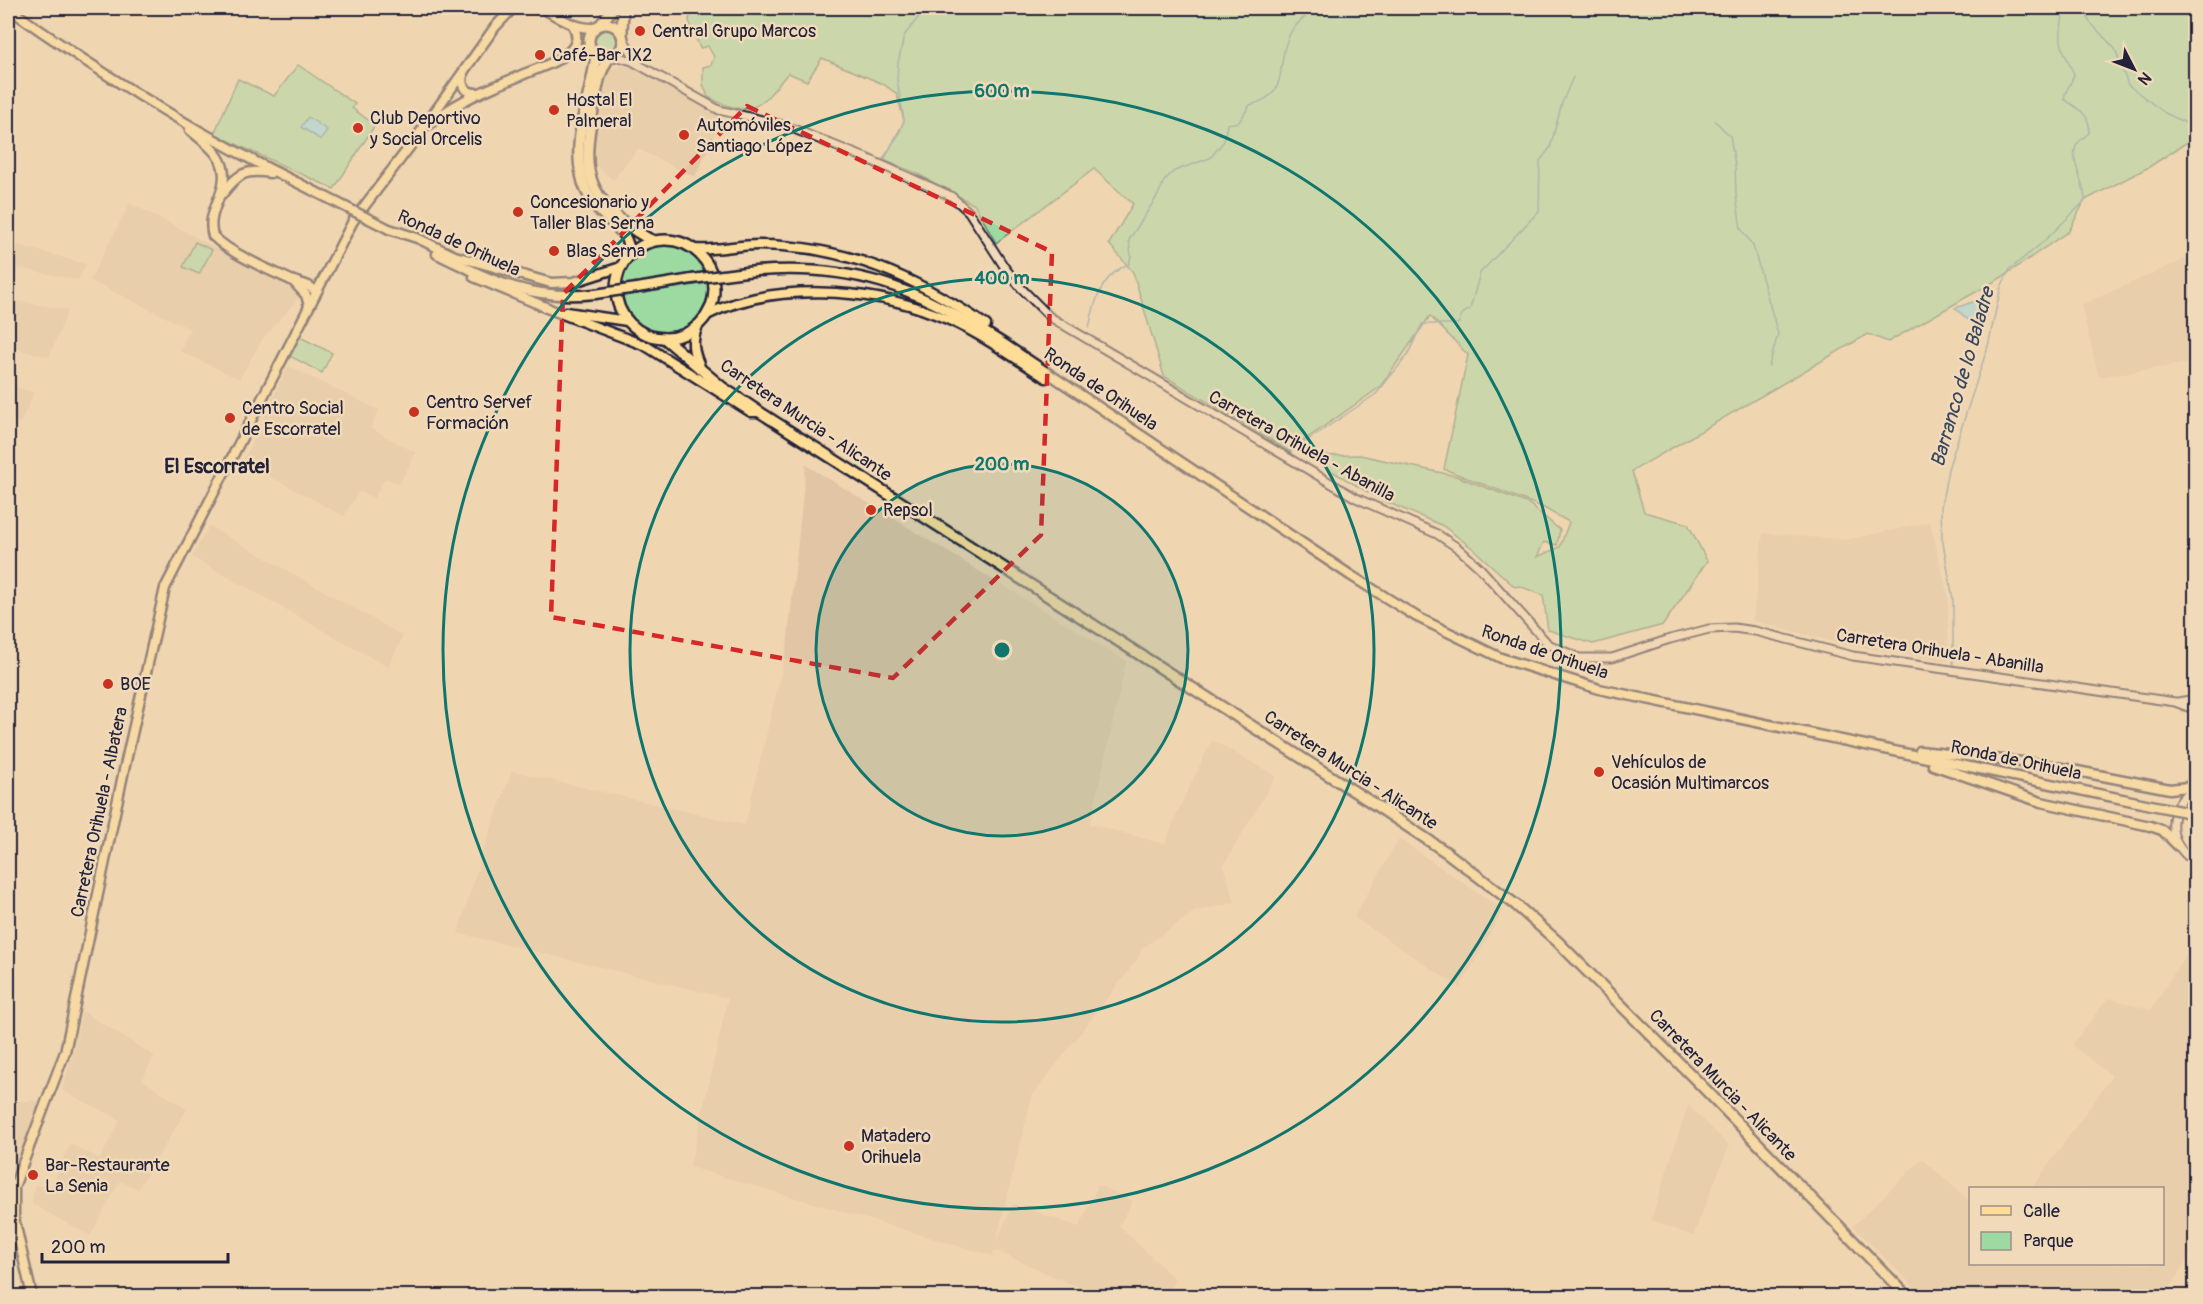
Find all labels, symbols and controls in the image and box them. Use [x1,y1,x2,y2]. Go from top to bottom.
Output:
place label: Central Grupo Marcos [652,20,816,43]
marker: Central Grupo Marcos [633,24,647,38]
north arrow [2104,39,2164,99]
place label: Café-Bar 1X2 [552,44,652,67]
marker: Café-Bar 1X2 [533,48,547,62]
text: N [2133,68,2155,89]
text: 600 m [975,80,1029,103]
place label: Hostal El Palmeral [566,89,633,133]
marker: Hostal El Palmeral [547,103,561,117]
place label: Club Deportivo y Social Orcelis [369,107,482,151]
place label: Automóviles Santiago López [696,114,813,158]
marker: Club Deportivo y Social Orcelis [351,121,365,135]
marker: Automóviles Santiago López [677,128,691,142]
place label: Concesionario y Taller Blas Serna [530,191,654,235]
street label: Ronda de Orihuela [394,205,524,282]
marker: Concesionario y Taller Blas Serna [511,205,525,219]
place label: Blas Serna [566,240,645,263]
marker: Blas Serna [547,244,561,258]
text: 400 m [975,267,1029,290]
water label: Barranco de lo Baladre [1925,283,2001,470]
street label: Ronda de Orihuela [1039,343,1162,436]
street label: Carretera Murcia - Alicante [715,354,896,487]
street label: Carretera Orihuela - Abanilla [1204,385,1399,507]
place label: Centro Servef Formación [426,391,533,435]
place label: Centro Social de Escorratel [242,397,344,441]
marker: Centro Servef Formación [407,405,421,419]
marker: Centro Social de Escorratel [223,411,237,425]
text: 200 m [975,453,1029,476]
district label: El Escorratel [164,454,270,479]
place label: Repsol [883,499,933,522]
marker: Repsol [864,503,878,517]
street label: Ronda de Orihuela [1478,620,1611,685]
street label: Carretera Orihuela - Abanilla [1834,624,2045,679]
centre of rings [992,640,1012,660]
place label: BOE [120,673,151,696]
marker: BOE [101,677,115,691]
street label: Carretera Orihuela - Albatera [66,705,133,920]
street label: Carretera Murcia - Alicante [1260,706,1442,835]
street label: Ronda de Orihuela [1948,735,2083,786]
place label: Vehículos de Ocasión Multimarcos [1611,751,1769,795]
marker: Vehículos de Ocasión Multimarcos [1592,765,1606,779]
street label: Carretera Murcia - Alicante [1644,1004,1801,1166]
place label: Matadero Orihuela [861,1125,931,1169]
marker: Matadero Orihuela [842,1139,856,1153]
place label: Bar-Restaurante La Senia [45,1154,170,1198]
marker: Bar-Restaurante La Senia [26,1168,40,1182]
legend [1969,1187,2164,1265]
text: Calle [2023,1200,2060,1223]
scale bar [42,1226,228,1264]
text: Parque [2023,1230,2073,1253]
text: 200 m [51,1236,106,1259]

